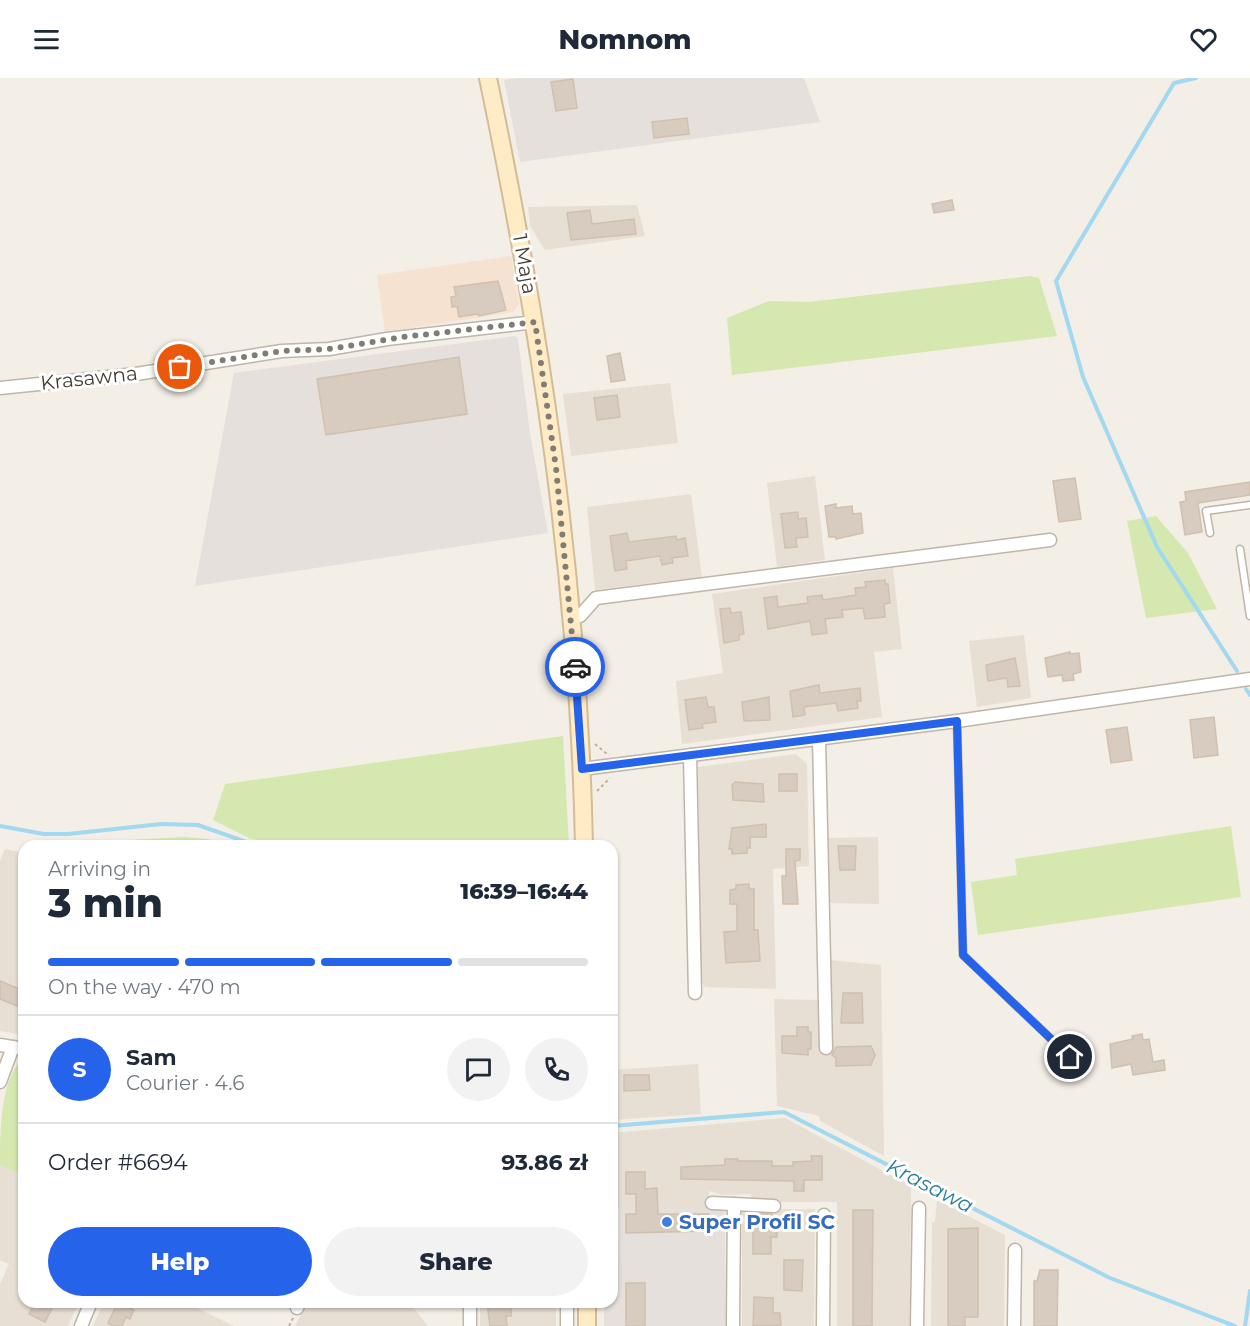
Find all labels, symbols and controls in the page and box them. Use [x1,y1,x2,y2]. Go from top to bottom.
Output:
icon: menu [30,23,63,56]
text: Nomnom [558,23,692,56]
icon: heart [1187,23,1220,56]
street label: 1 Maja [508,232,542,296]
pin [154,341,205,392]
icon: bag [163,350,196,383]
street label: Krasawna [39,361,139,395]
courier [545,637,605,697]
icon: car [559,651,592,684]
text: Arriving in [48,857,151,881]
text: 16:39–16:44 [460,878,588,905]
text: 3 min [48,879,163,927]
text: On the way · 470 m [48,975,241,999]
pin [1044,1031,1095,1082]
button: chat [447,1038,510,1101]
button: phone [525,1038,588,1101]
icon: home [1053,1040,1086,1073]
text: Sam [126,1044,177,1071]
text: S [72,1056,87,1083]
text: Courier · 4.6 [126,1071,244,1095]
text: Order #6694 [48,1149,188,1176]
text: 93.86 zł [501,1149,588,1176]
water label: Krasawa [883,1153,978,1218]
place label: Super Profil SC [679,1210,835,1234]
marker: Super Profil SC [660,1215,674,1229]
button: Help [48,1227,312,1296]
button: Share [324,1227,588,1296]

